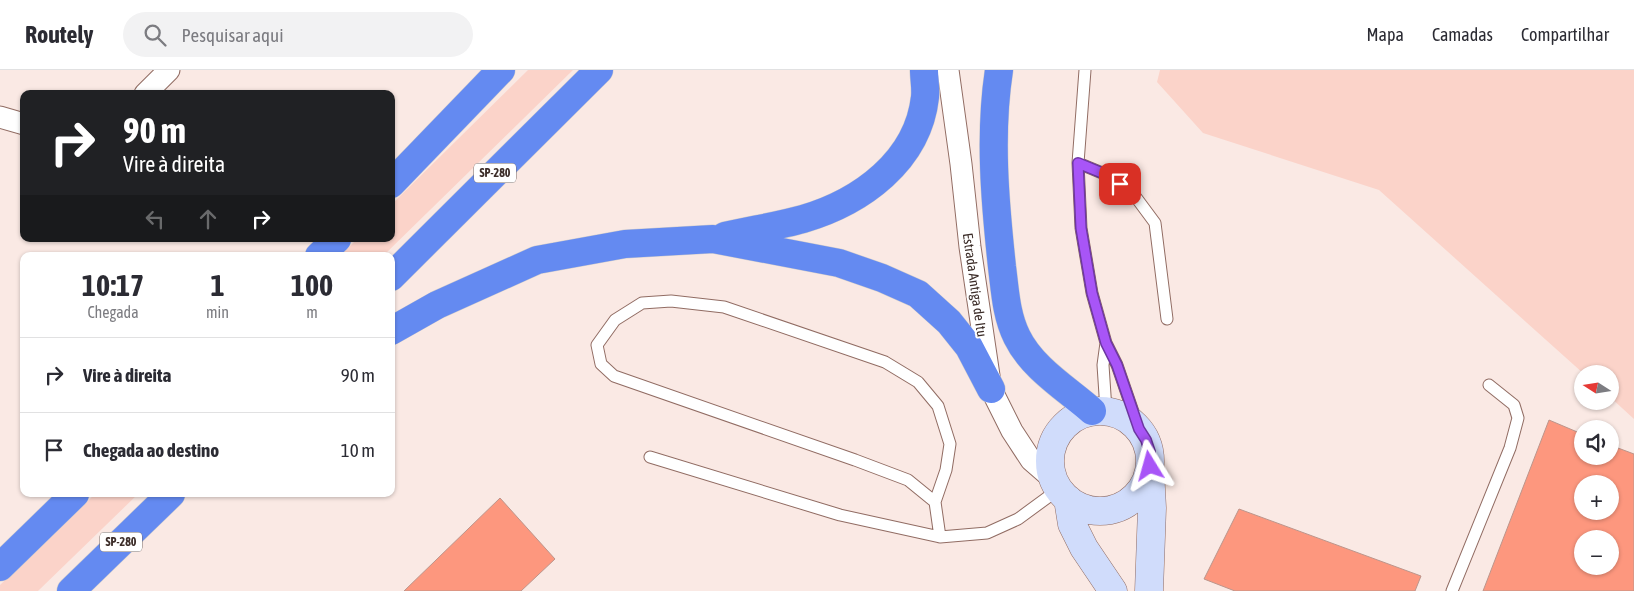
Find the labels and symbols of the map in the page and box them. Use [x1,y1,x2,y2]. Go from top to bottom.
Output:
pin [1099,163,1141,205]
road number: SP-280 [474,164,516,182]
street label: Estrada Antiga de Itu [960,232,990,338]
north arrow [1574,365,1619,410]
position arrow [1123,439,1175,491]
road number: SP-280 [100,532,142,552]

